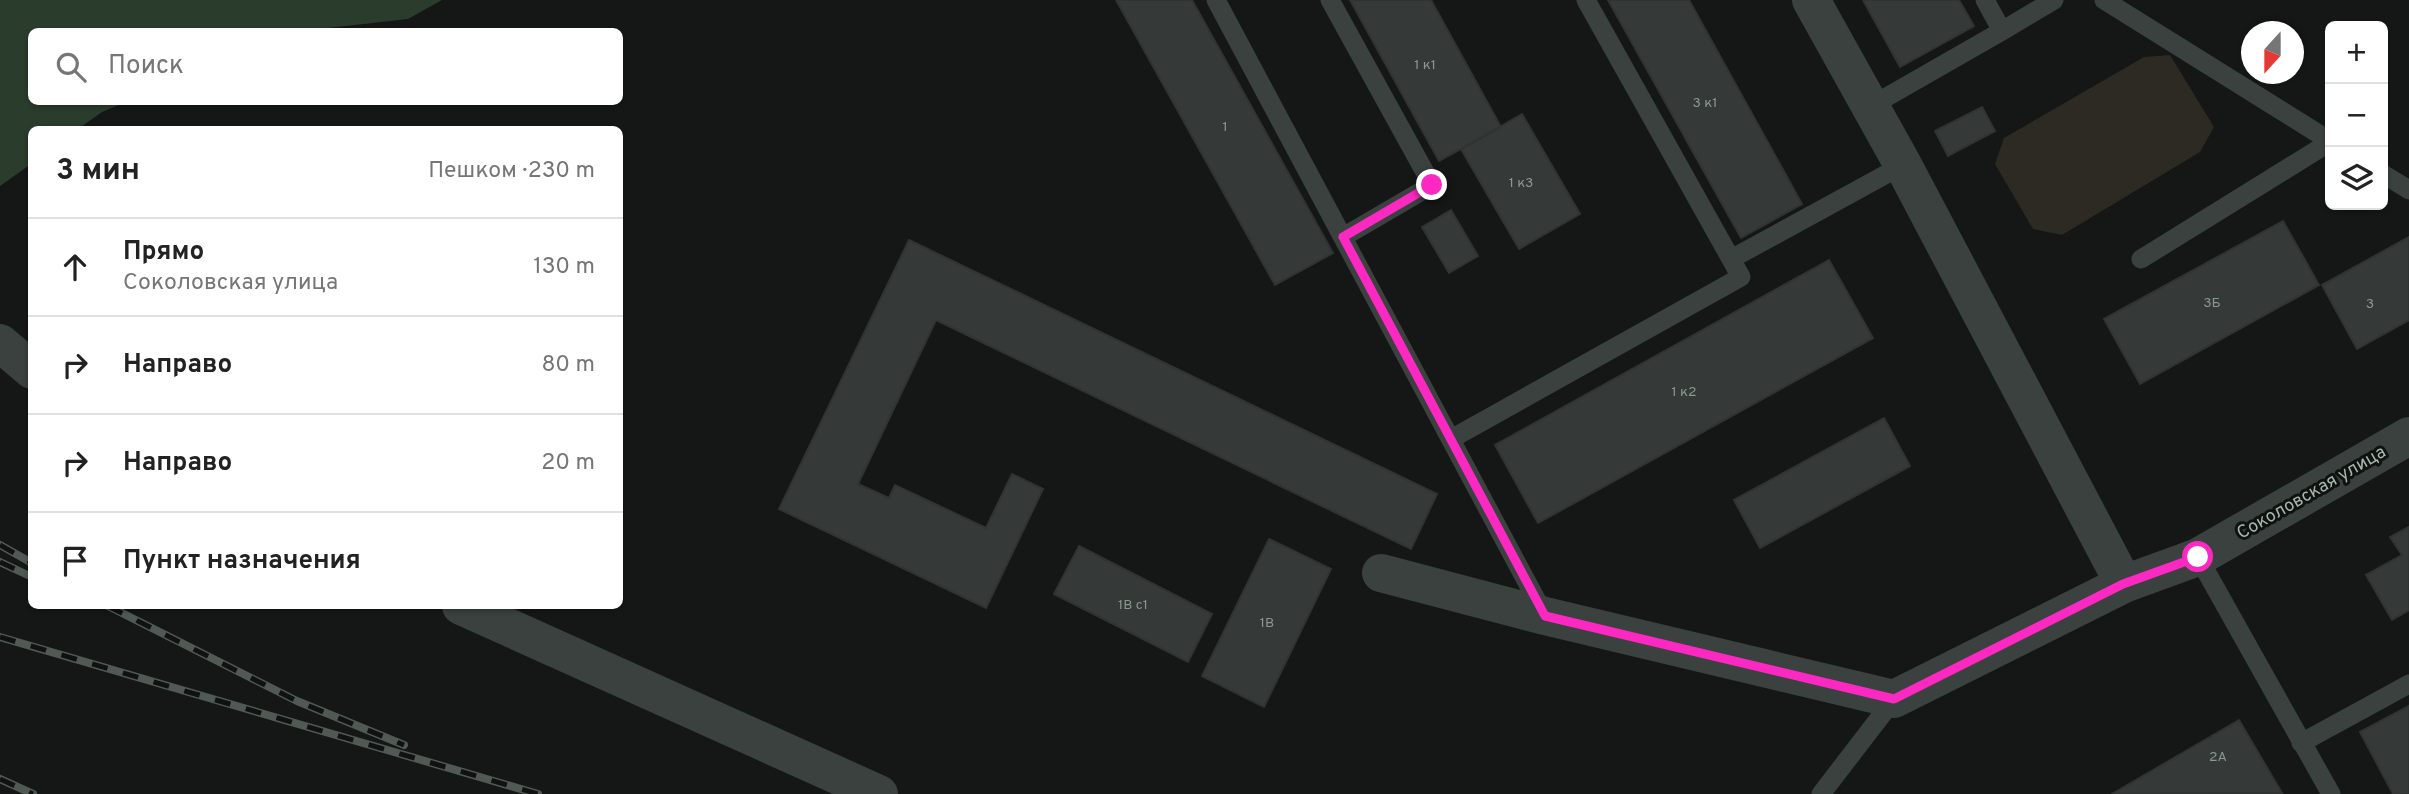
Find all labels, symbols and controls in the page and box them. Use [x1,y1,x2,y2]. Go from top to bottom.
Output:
north arrow [2241,21,2304,84]
map controls [2325,21,2388,210]
button: + [2325,21,2388,84]
search box [28,28,623,105]
icon: search [52,48,90,86]
text: Поиск [108,50,184,83]
house number: 1 к1 [1414,57,1436,74]
button: − [2325,84,2388,147]
house number: 3 к1 [1693,95,1717,112]
house number: 1 [1222,119,1228,136]
button: layers [2325,147,2388,210]
text: 3 мин [56,153,140,190]
text: Пешком · 230 m [428,157,595,186]
route end [1416,169,1447,200]
house number: 1 к3 [1509,175,1533,192]
text: Прямо [123,236,204,269]
icon: ahead [56,248,94,286]
text: 130 m [533,253,595,282]
text: Соколовская улица [123,269,338,298]
house number: 3Б [2203,295,2221,312]
house number: 3 [2366,296,2374,313]
icon: right [56,346,94,384]
text: Направо [123,349,232,382]
text: 80 m [542,351,595,380]
house number: 1 к2 [1671,384,1697,401]
street label: Соколовская улица [2233,441,2390,545]
icon: right [56,444,94,482]
text: Направо [123,447,232,480]
text: 20 m [541,449,595,478]
route start [2182,541,2213,572]
icon: arrive [56,542,94,580]
text: Пункт назначения [123,545,361,578]
house number: 1В с1 [1118,597,1148,614]
house number: 1В [1260,615,1274,632]
house number: 2А [2209,749,2227,766]

